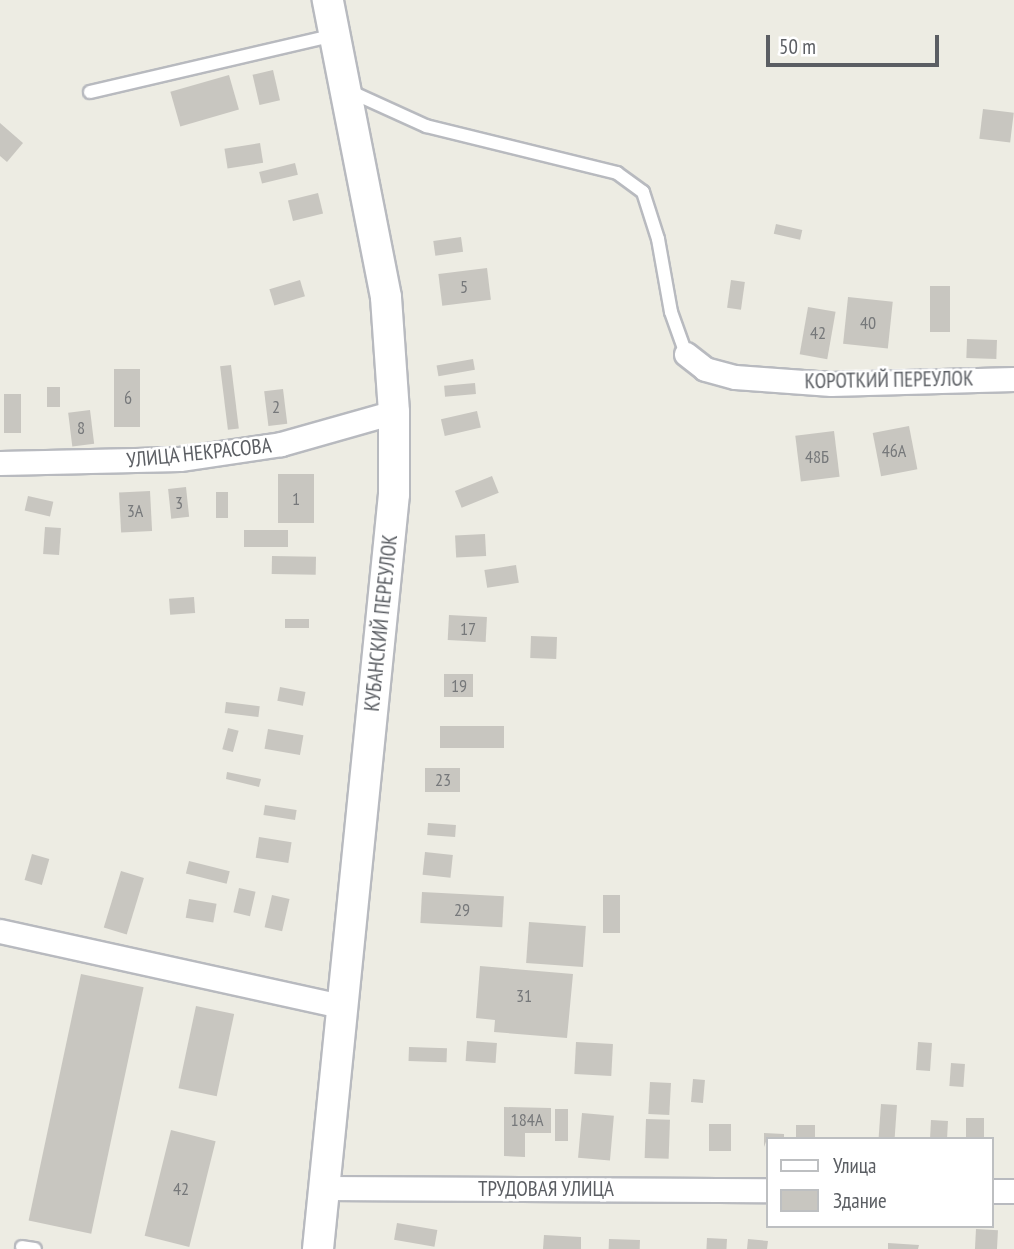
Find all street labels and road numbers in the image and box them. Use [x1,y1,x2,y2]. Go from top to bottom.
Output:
street label: КОРОТКИЙ ПЕРЕУЛОК [804,366,974,394]
street label: УЛИЦА НЕКРАСОВА [125,433,273,473]
street label: КУБАНСКИЙ ПЕРЕУЛОК [359,533,403,713]
street label: ТРУДОВАЯ УЛИЦА [478,1176,614,1202]

